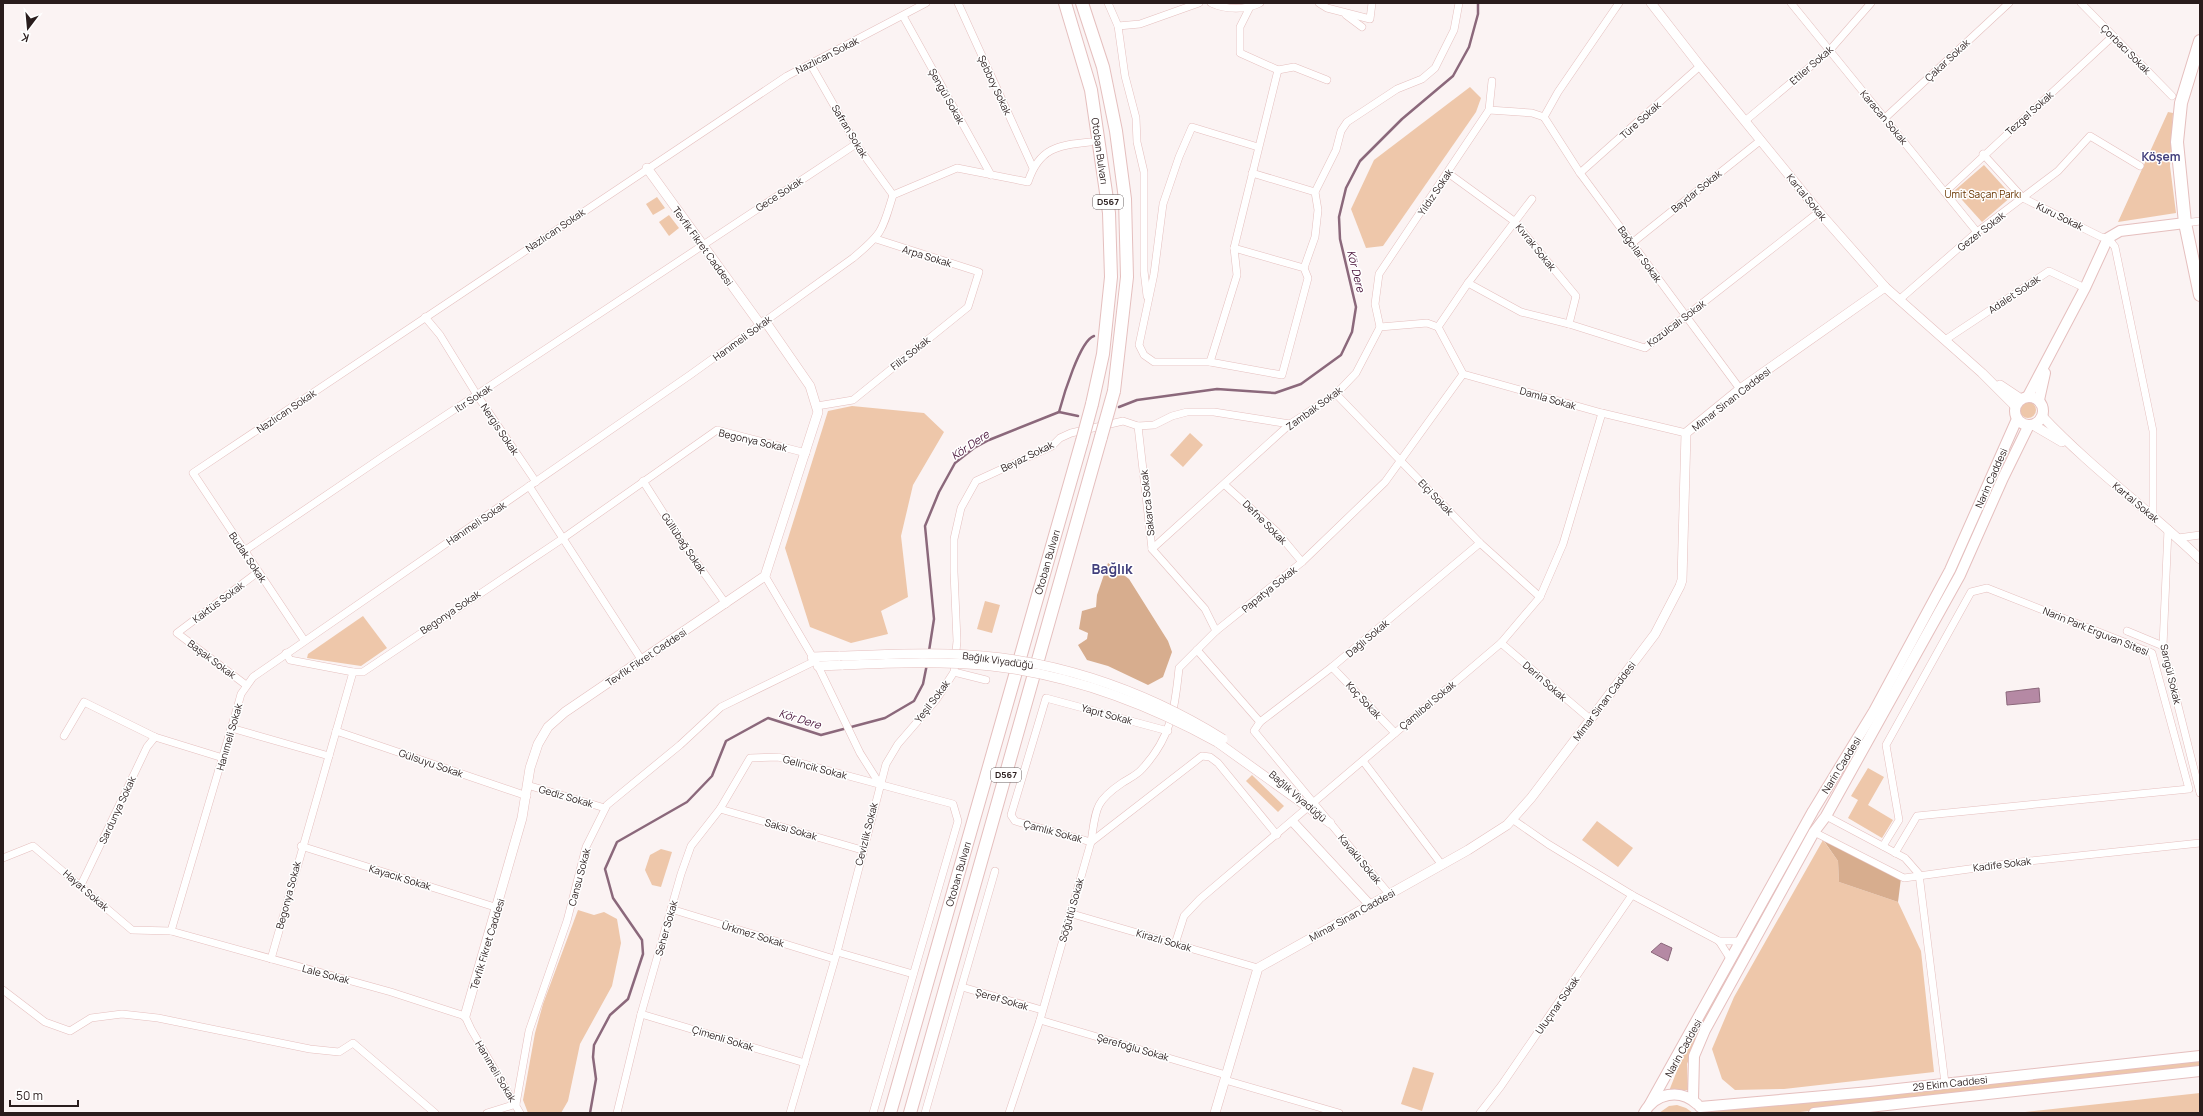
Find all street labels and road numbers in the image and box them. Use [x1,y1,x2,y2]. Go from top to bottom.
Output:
street label: Çorbacı Sokak [2098,21,2155,78]
street label: Nazlıcan Sokak [793,33,862,77]
street label: Çakar Sokak [1922,35,1973,84]
street label: Etiler Sokak [1786,42,1837,88]
street label: Şebboy Sokak [975,53,1015,118]
street label: Şengül Sokak [926,66,969,127]
street label: Karacan Sokak [1857,87,1912,148]
street label: Tezgel Sokak [2002,87,2057,138]
street label: Türe Sokak [1617,97,1664,142]
street label: Safran Sokak [829,102,872,161]
street label: Otoban Bulvarı [1088,117,1112,185]
street label: Yıldız Sokak [1414,165,1456,218]
street label: Baydar Sokak [1668,166,1725,216]
street label: Kartal Sokak [1784,171,1831,224]
street label: Gece Sokak [753,173,806,214]
road number: D567 [1093,195,1123,209]
street label: Kuru Sokak [2034,199,2087,234]
street label: Nazlıcan Sokak [523,204,588,255]
street label: Tevfik Fikret Caddesi [670,204,736,288]
street label: Gezer Sokak [1954,207,2009,254]
street label: Kıvrak Sokak [1513,221,1560,274]
street label: Bağcılar Sokak [1615,223,1666,286]
street label: Arpa Sokak [901,242,954,270]
street label: Adalet Sokak [1985,271,2043,316]
street label: Kozulcalı Sokak [1644,296,1709,350]
street label: Hanımeli Sokak [710,311,775,364]
street label: Filiz Sokak [887,332,933,373]
street label: Mimar Sinan Caddesi [1689,364,1773,434]
street label: Itır Sokak [452,380,495,415]
street label: Zambak Sokak [1283,382,1346,433]
street label: Damla Sokak [1518,383,1579,413]
street label: Nazlıcan Sokak [254,385,319,436]
street label: Nergis Sokak [478,401,523,458]
street label: Begonya Sokak [717,425,790,455]
street label: Beyaz Sokak [998,437,1057,475]
street label: Narin Caddesi [1972,446,2010,510]
street label: Sakarca Sokak [1136,468,1157,537]
street label: Elçi Sokak [1415,476,1457,519]
street label: Kartal Sokak [2110,478,2163,526]
street label: Hanımeli Sokak [443,497,509,548]
street label: Defne Sokak [1240,497,1291,548]
street label: Güllübağ Sokak [658,510,710,577]
street label: Otoban Bulvarı [1031,528,1063,596]
street label: Budak Sokak [226,529,271,586]
street label: Papatya Sokak [1239,562,1300,615]
street label: Kaktüs Sokak [189,577,247,626]
street label: Begonya Sokak [417,586,484,637]
street label: Narin Park Erguvan Sitesi [2041,603,2151,659]
street label: Dağlı Sokak [1342,615,1392,660]
street label: Tevfik Fikret Caddesi [603,625,689,689]
street label: Başak Sokak [185,636,240,682]
street label: Sarıgül Sokak [2157,643,2185,707]
street label: Bağlık Viyadüğü [961,648,1035,672]
street label: Derin Sokak [1520,658,1571,705]
street label: Mimar Sinan Caddesi [1569,658,1639,744]
street label: Yeşil Sokak [911,676,953,725]
street label: Çamlıbel Sokak [1396,677,1459,733]
street label: Koç Sokak [1343,678,1386,723]
street label: Yapıt Sokak [1080,700,1135,728]
street label: Hanımeli Sokak [213,701,246,772]
street label: Narin Caddesi [1818,734,1864,796]
street label: Gülsuyu Sokak [397,745,466,781]
street label: Gelincik Sokak [781,752,850,783]
street label: Bağlık Viyadüğü [1266,767,1330,825]
road number: D567 [991,768,1021,782]
street label: Sardunya Sokak [95,773,139,846]
street label: Gediz Sokak [537,782,596,811]
street label: Cevizlik Sokak [851,800,881,867]
street label: Saksı Sokak [763,815,820,843]
street label: Çamlık Sokak [1022,816,1085,846]
street label: Kavaklı Sokak [1335,831,1386,888]
street label: Otoban Bulvarı [942,840,974,908]
street label: Cansu Sokak [565,846,594,908]
street label: Kadife Sokak [1972,853,2033,875]
street label: Begonya Sokak [272,859,304,930]
street label: Kayacık Sokak [367,861,434,893]
street label: Hayat Sokak [60,866,113,914]
street label: Söğütlü Sokak [1055,875,1087,944]
street label: Mimar Sinan Caddesi [1306,886,1398,944]
street label: Tevfik Fikret Caddesi [466,897,508,991]
street label: Seher Sokak [651,898,681,957]
street label: Ürkmez Sokak [720,918,787,950]
street label: Kirazlı Sokak [1135,925,1194,955]
street label: Lale Sokak [301,961,352,987]
street label: Uluçınar Sokak [1532,972,1583,1037]
street label: Şeref Sokak [974,985,1031,1014]
street label: Narin Caddesi [1661,1016,1705,1080]
street label: Çimenli Sokak [690,1022,757,1054]
street label: Şerefoğlu Sokak [1095,1030,1172,1064]
street label: Hanımeli Sokak [472,1038,520,1105]
street label: 29 Ekim Caddesi [1912,1072,1988,1094]

